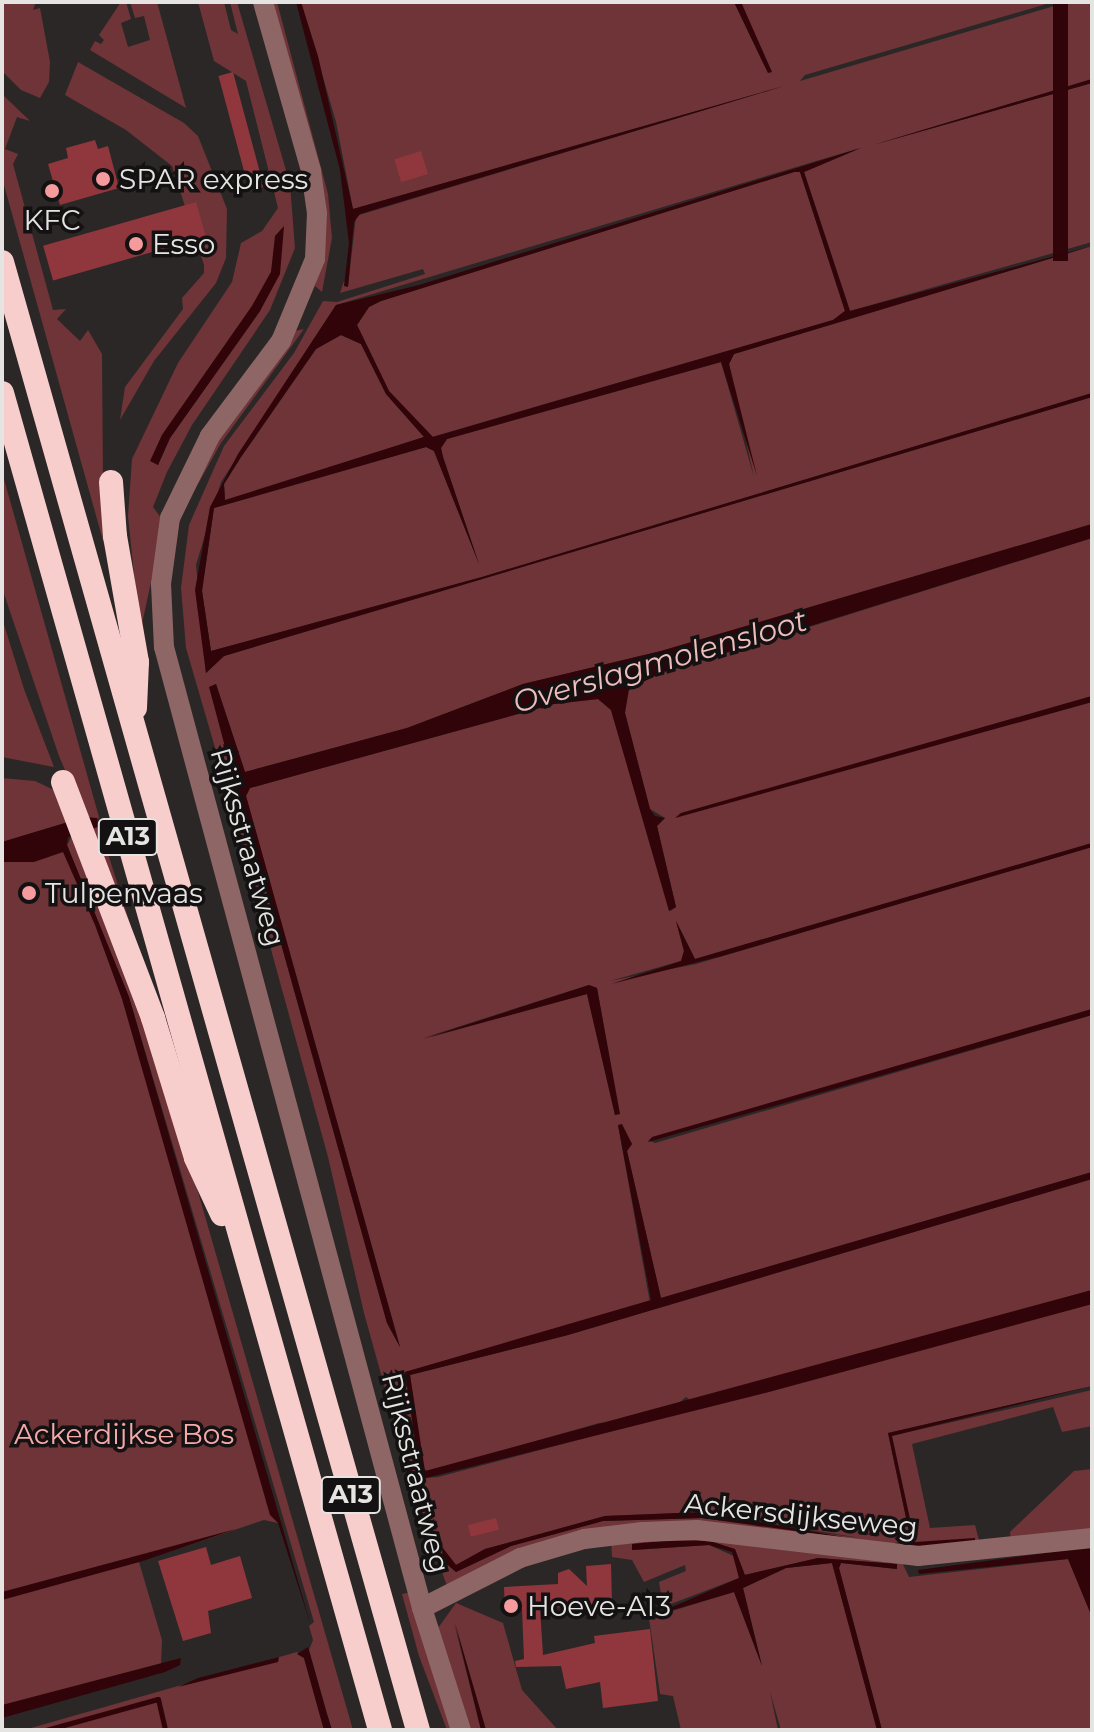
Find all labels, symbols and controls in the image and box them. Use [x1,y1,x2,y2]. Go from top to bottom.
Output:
place label: SPAR express [119,162,308,196]
marker: SPAR express [94,170,112,188]
marker: KFC [43,182,61,200]
place label: KFC [23,203,81,237]
place label: Esso [152,227,215,261]
marker: Esso [127,235,145,253]
water label: Overslagmolensloot [509,603,811,721]
street label: Rijksstraatweg [204,744,292,950]
road number: A13 [96,815,160,859]
place label: Tulpenvaas [45,876,203,910]
marker: Tulpenvaas [20,884,38,902]
street label: Rijksstraatweg [375,1370,457,1576]
park label: Ackerdijkse Bos [14,1417,234,1451]
road number: A13 [319,1473,383,1517]
street label: Ackersdijkseweg [683,1486,919,1544]
place label: Hoeve-A13 [527,1589,671,1623]
marker: Hoeve-A13 [502,1597,520,1615]

